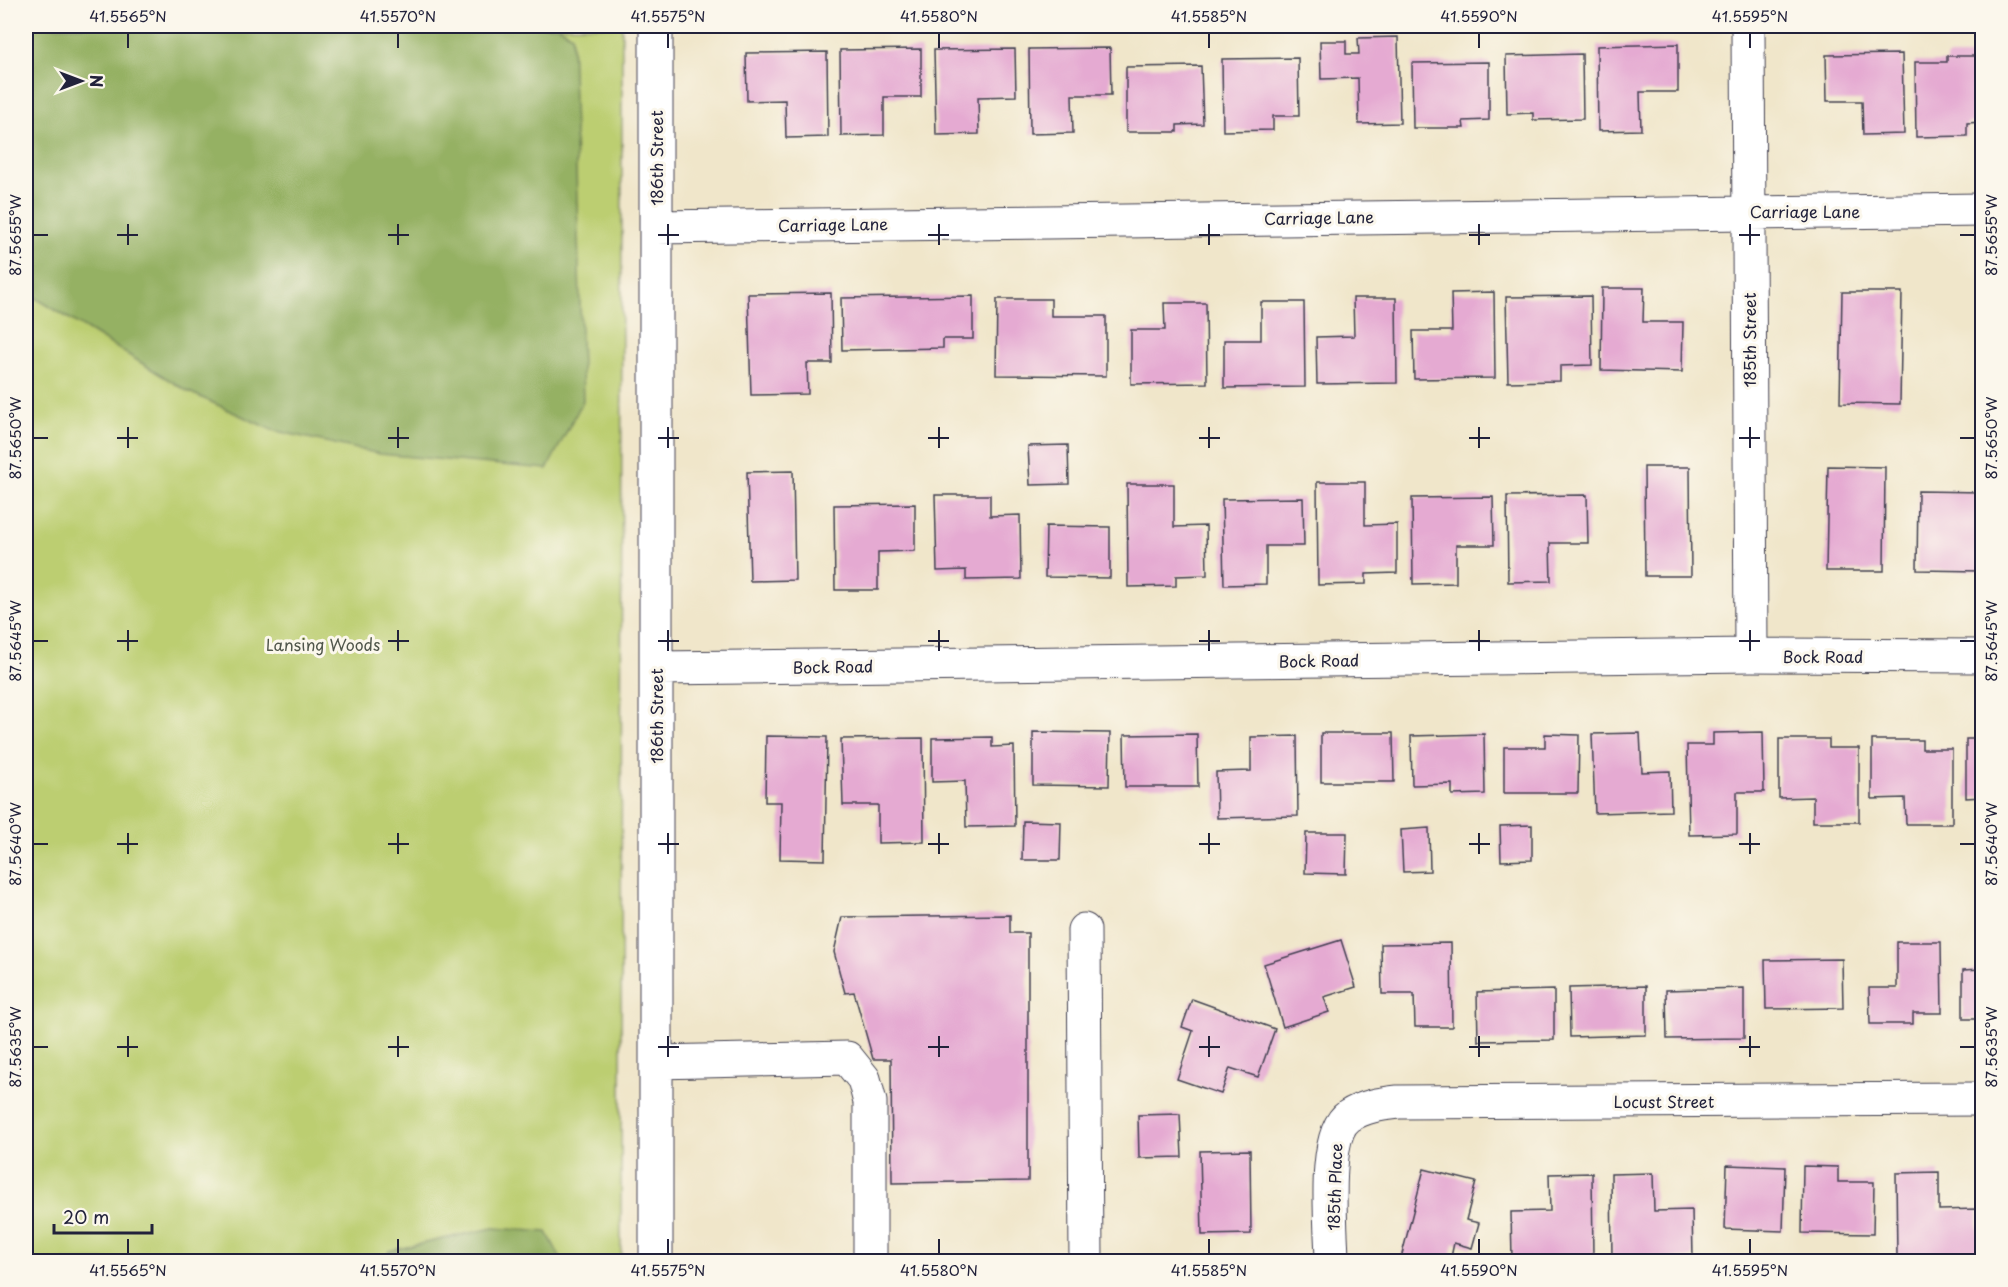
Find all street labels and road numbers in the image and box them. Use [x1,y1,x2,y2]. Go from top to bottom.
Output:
street label: 186th Street [644,110,668,206]
street label: Carriage Lane [1750,199,1860,223]
street label: Carriage Lane [1264,204,1374,230]
street label: Carriage Lane [778,211,888,237]
street label: 185th Street [1737,292,1761,388]
street label: Bock Road [1783,644,1863,668]
street label: Bock Road [1278,647,1360,673]
street label: Bock Road [792,653,874,679]
street label: 186th Street [644,668,668,764]
street label: Locust Street [1614,1089,1715,1113]
street label: 185th Place [1320,1143,1348,1231]

